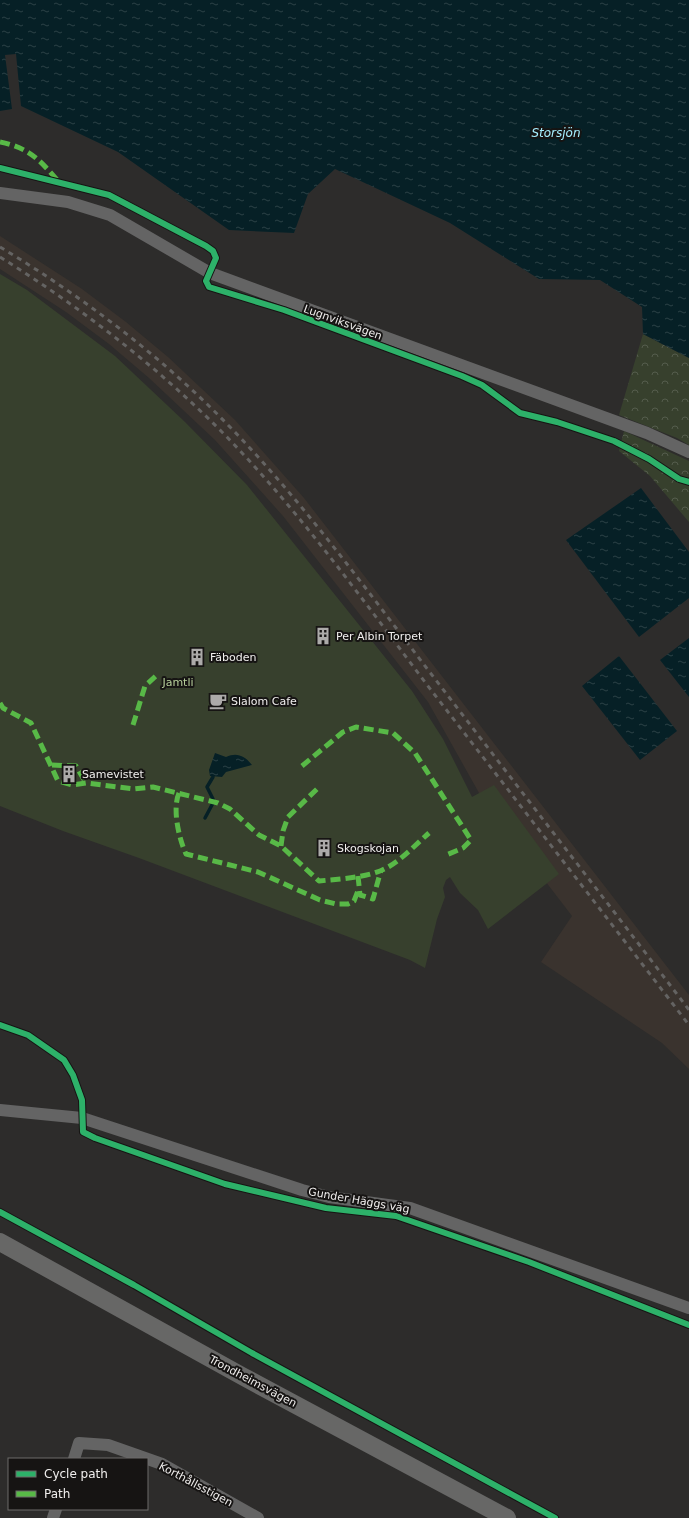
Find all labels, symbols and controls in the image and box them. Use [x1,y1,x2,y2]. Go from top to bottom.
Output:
water label: Storsjön [531,126,581,140]
street label: Lugnviksvägen [302,302,384,343]
building icon: Per Albin Torpet [313,626,333,646]
place label: Per Albin Torpet [336,630,423,643]
building icon: Fäboden [187,647,207,667]
place label: Fäboden [210,651,257,664]
park label: Jamtli [161,676,194,689]
cafe icon: Slalom Cafe [208,691,228,711]
place label: Slalom Cafe [231,695,297,708]
building icon: Samevistet [59,764,79,784]
place label: Samevistet [82,768,145,781]
building icon: Skogskojan [314,838,334,858]
place label: Skogskojan [337,842,399,855]
street label: Gunder Häggs väg [307,1185,411,1216]
street label: Trondheimsvägen [206,1352,299,1410]
legend [8,1458,148,1510]
street label: Korthållsstigen [157,1460,235,1509]
text: Cycle path [44,1467,108,1481]
text: Path [44,1487,70,1501]

